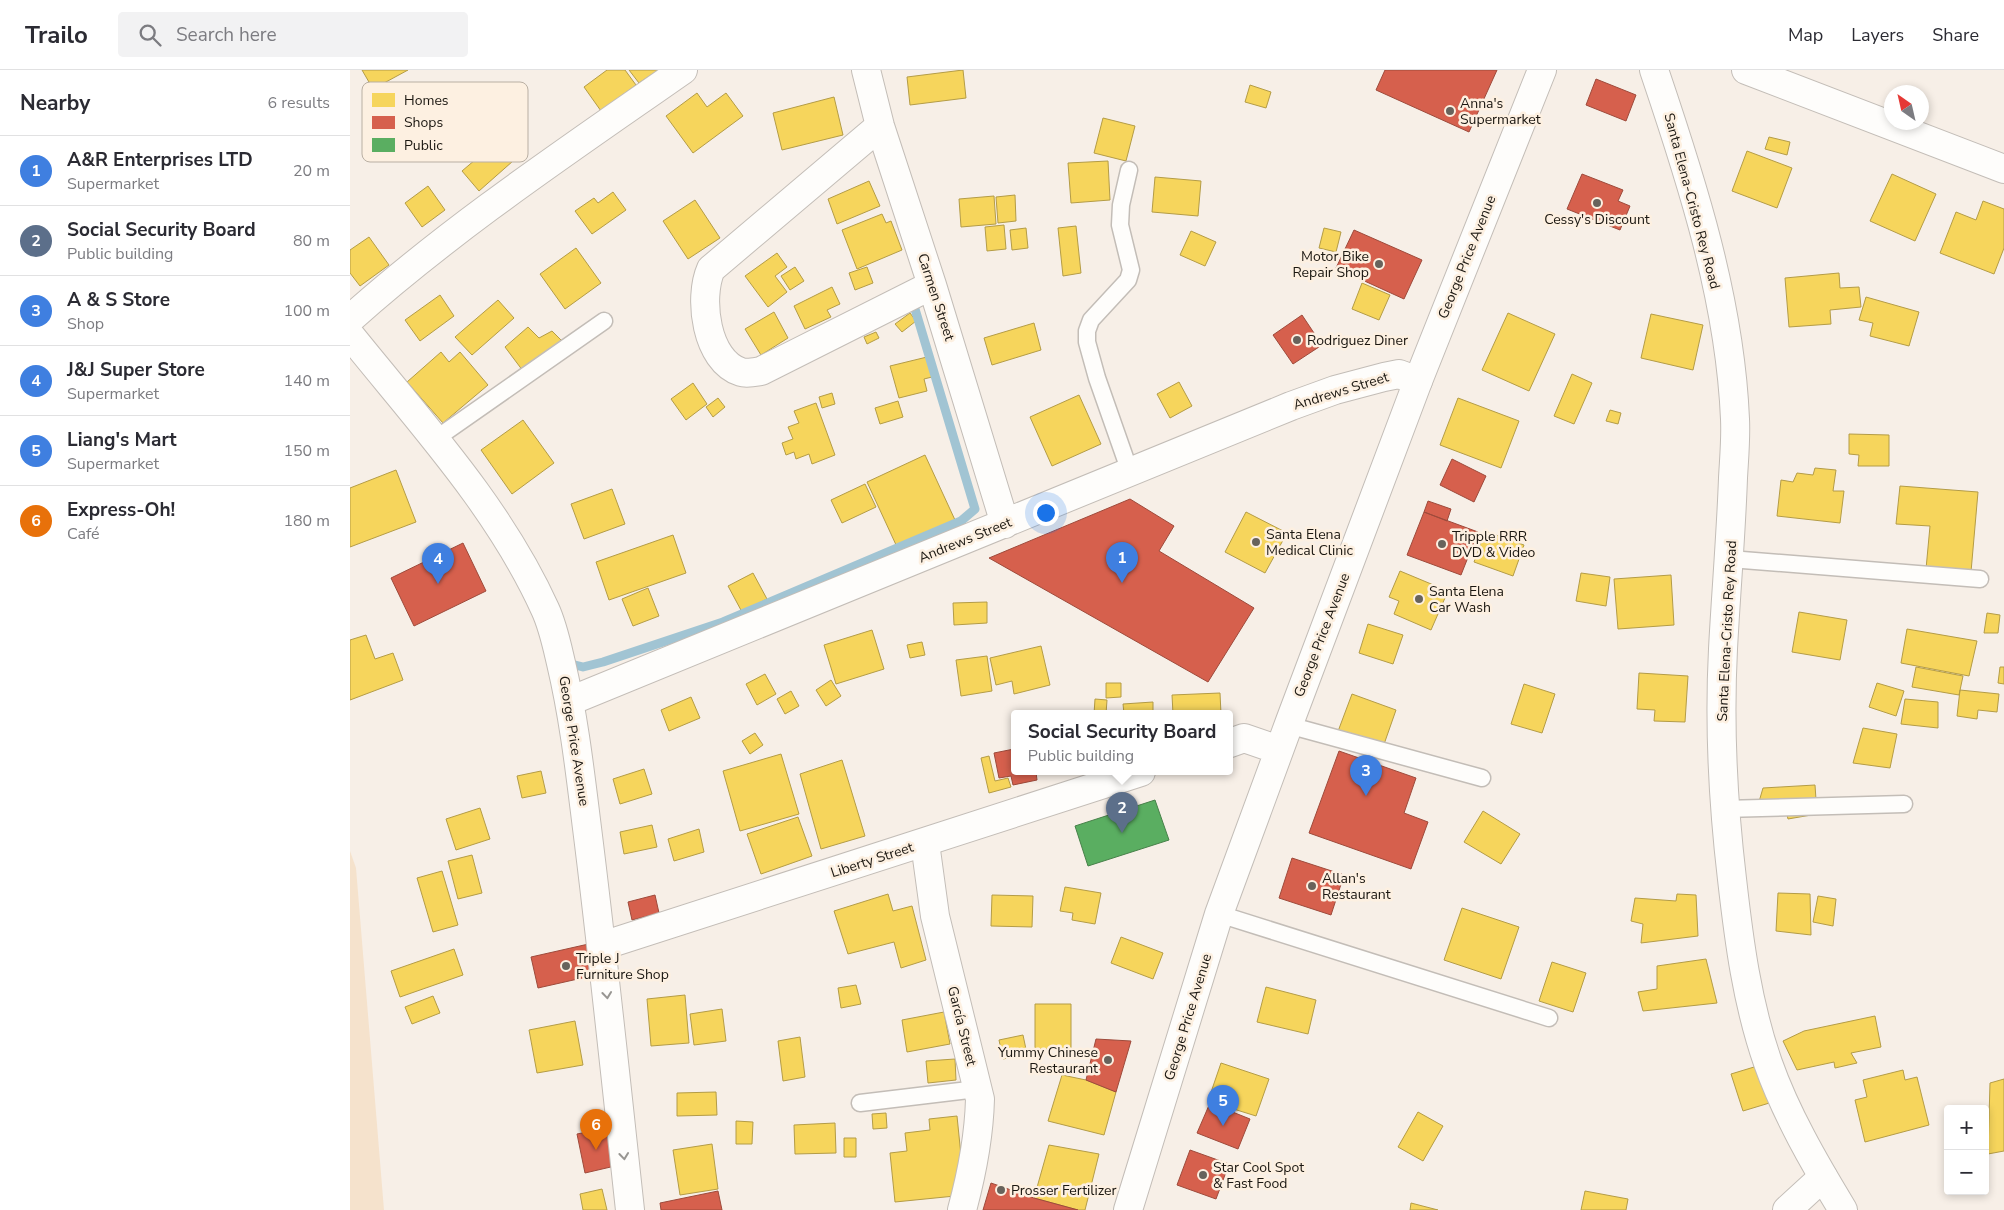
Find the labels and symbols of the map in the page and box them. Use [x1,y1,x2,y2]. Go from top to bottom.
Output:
legend [362,82,528,162]
north arrow [1884,85,1929,130]
text: Homes [404,91,449,110]
place label: Anna's Supermarket [1460,94,1541,129]
marker: Anna's Supermarket [1444,105,1456,117]
street label: Santa Elena-Cristo Rey Road [1659,111,1725,291]
text: Shops [404,113,444,132]
text: Public [404,136,443,155]
street label: George Price Avenue [1434,192,1500,322]
marker: Cessy's Discount [1591,197,1603,209]
place label: Cessy's Discount [1544,210,1650,229]
place label: Motor Bike Repair Shop [1292,247,1369,282]
street label: Carmen Street [913,251,959,343]
marker: Motor Bike Repair Shop [1373,258,1385,270]
place label: Rodriguez Diner [1307,331,1408,350]
marker: Rodriguez Diner [1291,334,1303,346]
street label: Andrews Street [1291,367,1391,415]
your location [1033,500,1059,526]
street label: Andrews Street [916,513,1014,567]
place label: Santa Elena Medical Clinic [1266,525,1353,560]
place label: Tripple RRR DVD & Video [1452,527,1536,562]
marker: Santa Elena Medical Clinic [1250,536,1262,548]
marker: Tripple RRR DVD & Video [1436,538,1448,550]
street label: Santa Elena-Cristo Rey Road [1713,540,1741,722]
pin: 1 [1106,542,1138,583]
pin: 4 [422,543,454,584]
street label: George Price Avenue [1290,570,1354,700]
place label: Santa Elena Car Wash [1429,582,1504,617]
marker: Santa Elena Car Wash [1413,593,1425,605]
street label: George Price Avenue [554,675,594,807]
pin: 3 [1350,755,1382,796]
pin: 2 [1106,792,1138,833]
street label: Liberty Street [828,838,916,882]
place label: Allan's Restaurant [1322,869,1391,904]
marker: Allan's Restaurant [1306,880,1318,892]
place label: Triple J Furniture Shop [576,949,669,984]
street label: George Price Avenue [1160,951,1216,1083]
marker: Triple J Furniture Shop [560,960,572,972]
street label: García Street [943,984,981,1068]
one-way arrow [601,991,612,999]
place label: Yummy Chinese Restaurant [997,1043,1098,1078]
marker: Yummy Chinese Restaurant [1102,1054,1114,1066]
pin: 5 [1207,1085,1239,1126]
pin: 6 [580,1109,612,1150]
one-way arrow [618,1153,629,1161]
place label: Star Cool Spot & Fast Food [1213,1158,1304,1193]
marker: Star Cool Spot & Fast Food [1197,1169,1209,1181]
place label: Prosser Fertilizer [1011,1181,1117,1200]
marker: Prosser Fertilizer [995,1184,1007,1196]

